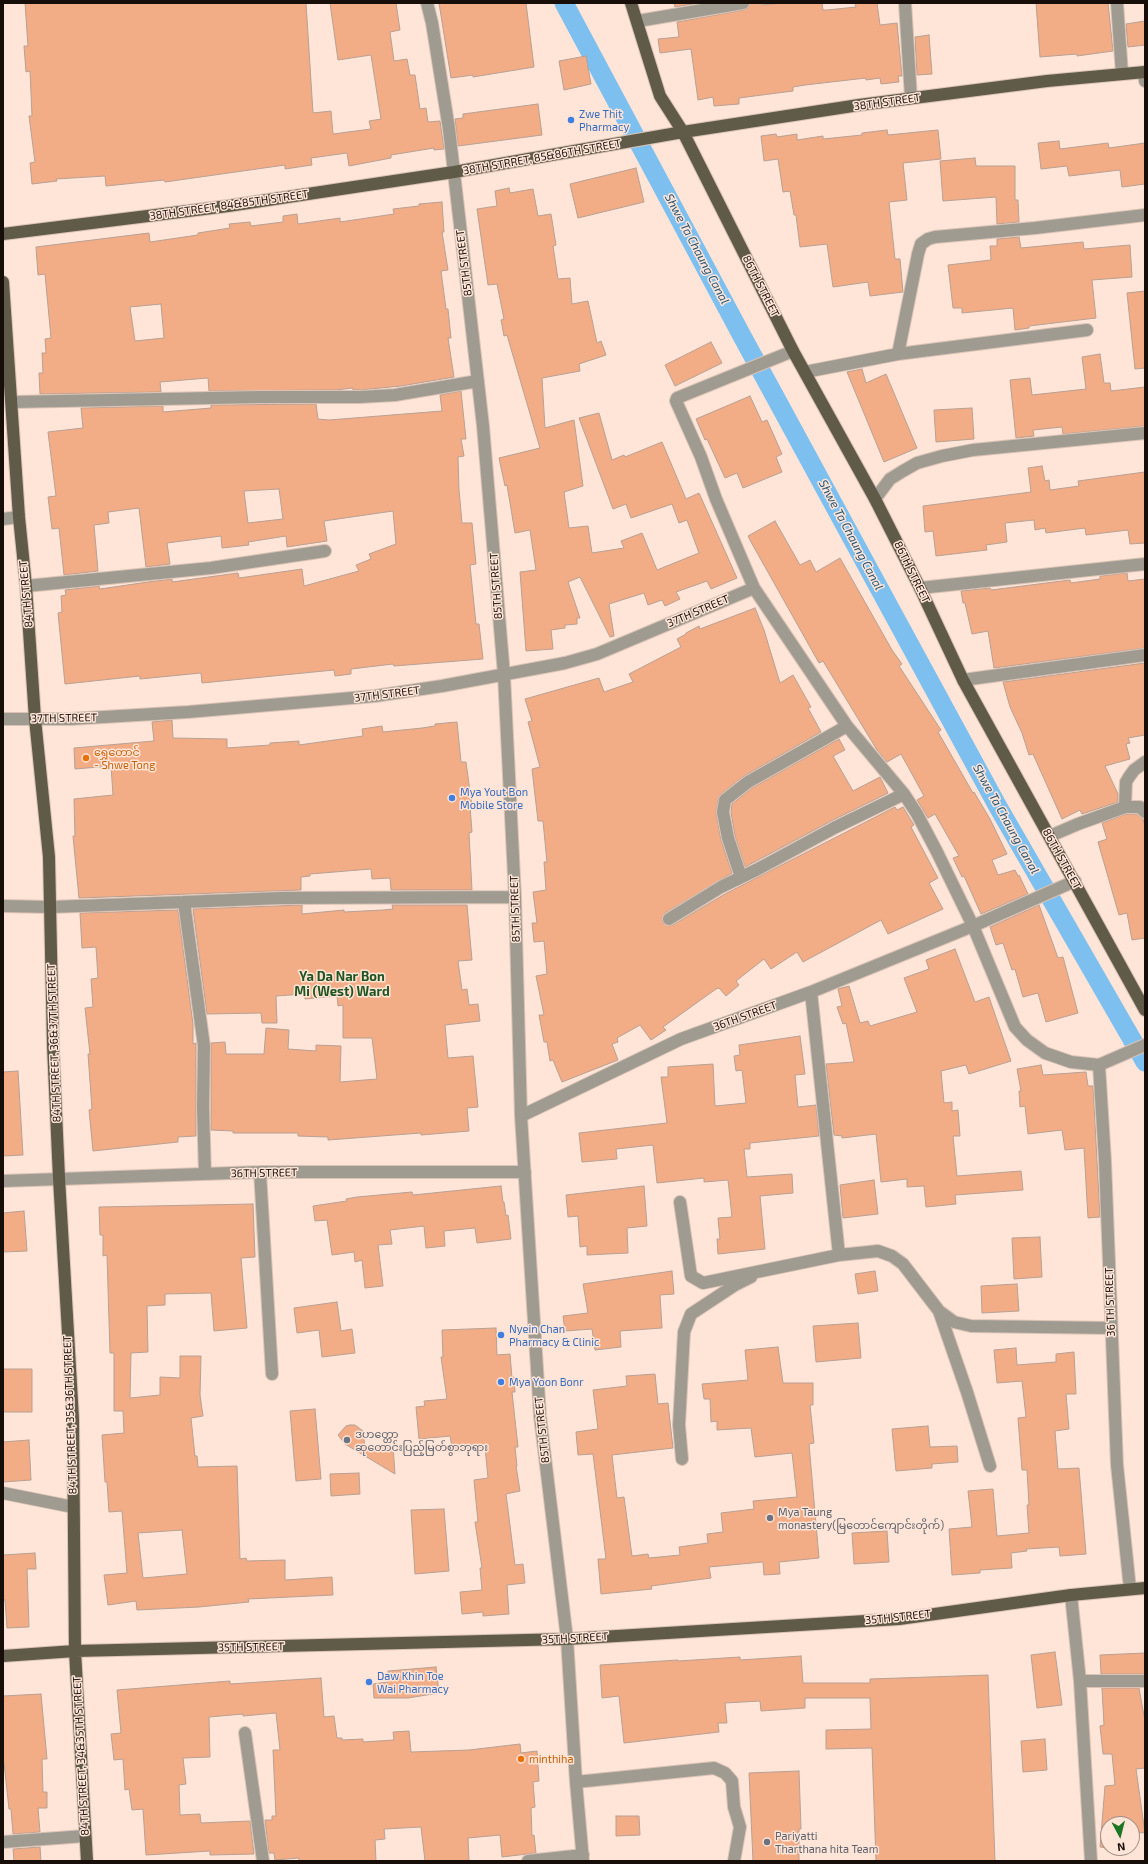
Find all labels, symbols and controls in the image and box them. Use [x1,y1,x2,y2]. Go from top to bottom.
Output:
street label: 38TH STREET [853,91,921,113]
place label: Zwe Thit Pharmacy [579,107,629,133]
marker: Zwe Thit Pharmacy [566,115,576,125]
street label: 38TH STRRET, 85&86TH STREET [462,137,622,177]
street label: 38TH STREET, 84&85TH STREET [149,187,309,223]
water label: Shwe Ta Chaung Canal [662,191,732,307]
street label: 85TH STREET [453,229,475,297]
street label: 86TH STREET [740,253,782,319]
water label: Shwe Ta Chaung Canal [816,477,886,593]
street label: 86TH STREET [891,539,933,605]
street label: 85TH STREET [487,552,505,620]
street label: 84TH STREET [16,560,36,628]
street label: 37TH STREET [665,592,731,630]
street label: 37TH STREET [353,683,421,705]
street label: 37TH STREET [31,711,97,725]
place label: ရွှေတောင် - Shwe Tong [94,745,155,771]
marker: ရွှေတောင် - Shwe Tong [81,753,91,763]
water label: Shwe Ta Chaung Canal [970,762,1042,876]
place label: Mya Yout Bon Mobile Store [460,785,528,811]
marker: Mya Yout Bon Mobile Store [447,793,457,803]
street label: 86TH STREET [1040,826,1084,892]
street label: 85TH STREET [507,875,523,943]
street label: 84TH STREET, 36&37TH STREET [45,963,63,1123]
district label: Ya Da Nar Bon Mi (West) Ward [294,969,390,1000]
street label: 36TH STREET [711,998,779,1034]
street label: 36TH STREET [231,1166,297,1180]
street label: 36 TH STREET [1102,1267,1118,1337]
place label: Nyein Chan Pharmacy & Clinic [509,1322,599,1348]
marker: Nyein Chan Pharmacy & Clinic [496,1330,506,1340]
street label: 84TH STREET, 35&36TH STREET [61,1335,79,1495]
place label: Mya Yoon Bonr [509,1375,584,1389]
marker: Mya Yoon Bonr [496,1377,506,1387]
street label: 85TH STREET [532,1396,552,1464]
place label: ဒဟတ္တော ဆုတောင်းပြည့်မြတ်စွာဘုရား [355,1427,488,1453]
marker: ဒဟတ္တော ဆုတောင်းပြည့်မြတ်စွာဘုရား [342,1435,352,1445]
place label: Mya Taung monastery(မြတောင်ကျောင်းတိုက်) [778,1505,944,1531]
marker: Mya Taung monastery(မြတောင်ကျောင်းတိုက်) [765,1513,775,1523]
street label: 35TH STREET [864,1607,932,1627]
street label: 35TH STREET [542,1630,608,1646]
street label: 35TH STREET [218,1640,284,1654]
place label: Daw Khin Toe Wai Pharmacy [377,1669,449,1695]
street label: 84TH STREET, 34&35TH STREET [70,1676,92,1836]
marker: Daw Khin Toe Wai Pharmacy [364,1677,374,1687]
place label: minthiha [529,1752,573,1766]
marker: minthiha [516,1754,526,1764]
north arrow [1100,1816,1140,1856]
place label: Pariyatti Tharthana hita Team [775,1829,878,1855]
marker: Pariyatti Tharthana hita Team [762,1837,772,1847]
text: N [1117,1840,1126,1854]

